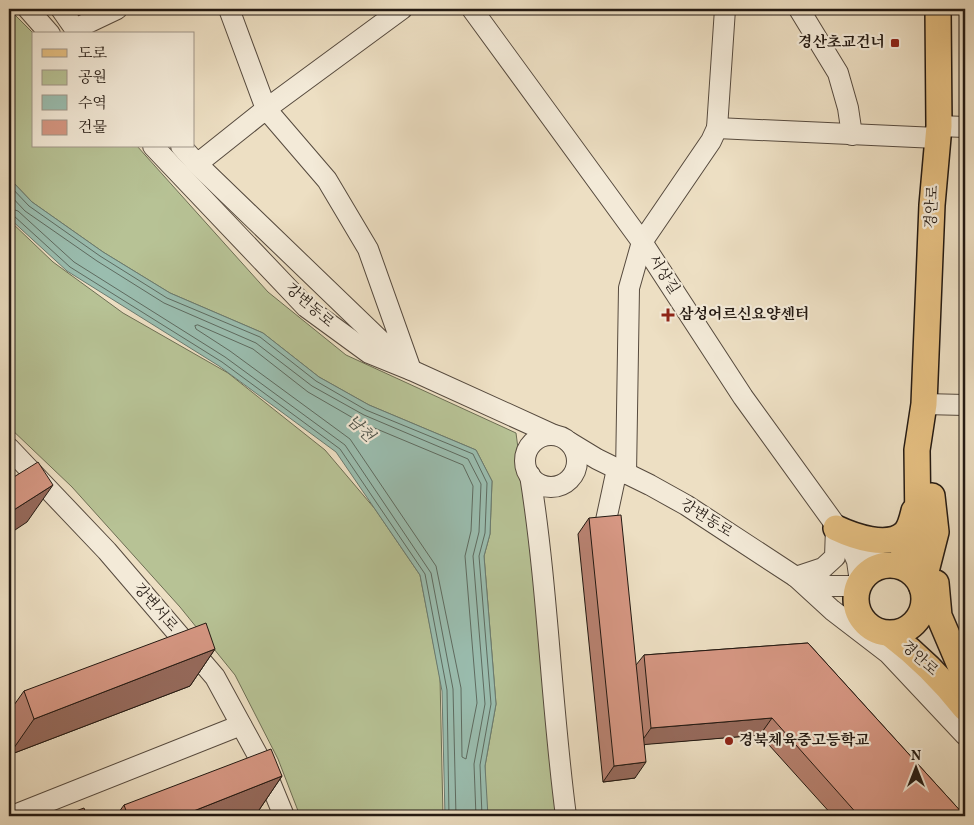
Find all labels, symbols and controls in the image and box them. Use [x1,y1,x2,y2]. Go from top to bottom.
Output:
legend [32,32,195,148]
place label: 경산초교건너 [798,33,885,54]
marker: 경산초교건너 [889,37,901,49]
text: 도로 [78,44,107,65]
text: 공원 [78,68,107,89]
text: 수역 [78,94,107,115]
text: 건물 [78,118,107,139]
street label: 경안로 [921,184,945,229]
street label: 서상길 [642,251,684,299]
street label: 강변동로 [280,279,338,333]
place label: 삼성어르신요양센터 [679,305,809,326]
marker: 삼성어르신요양센터 [661,308,675,322]
water label: 남천 [341,410,380,449]
street label: 강변동로 [676,495,737,544]
street label: 강변서로 [128,579,182,637]
street label: 경안로 [896,637,943,682]
place label: 경북체육중고등학교 [739,731,870,752]
marker: 경북체육중고등학교 [723,735,735,747]
north arrow [892,742,942,792]
text: N [911,747,921,766]

